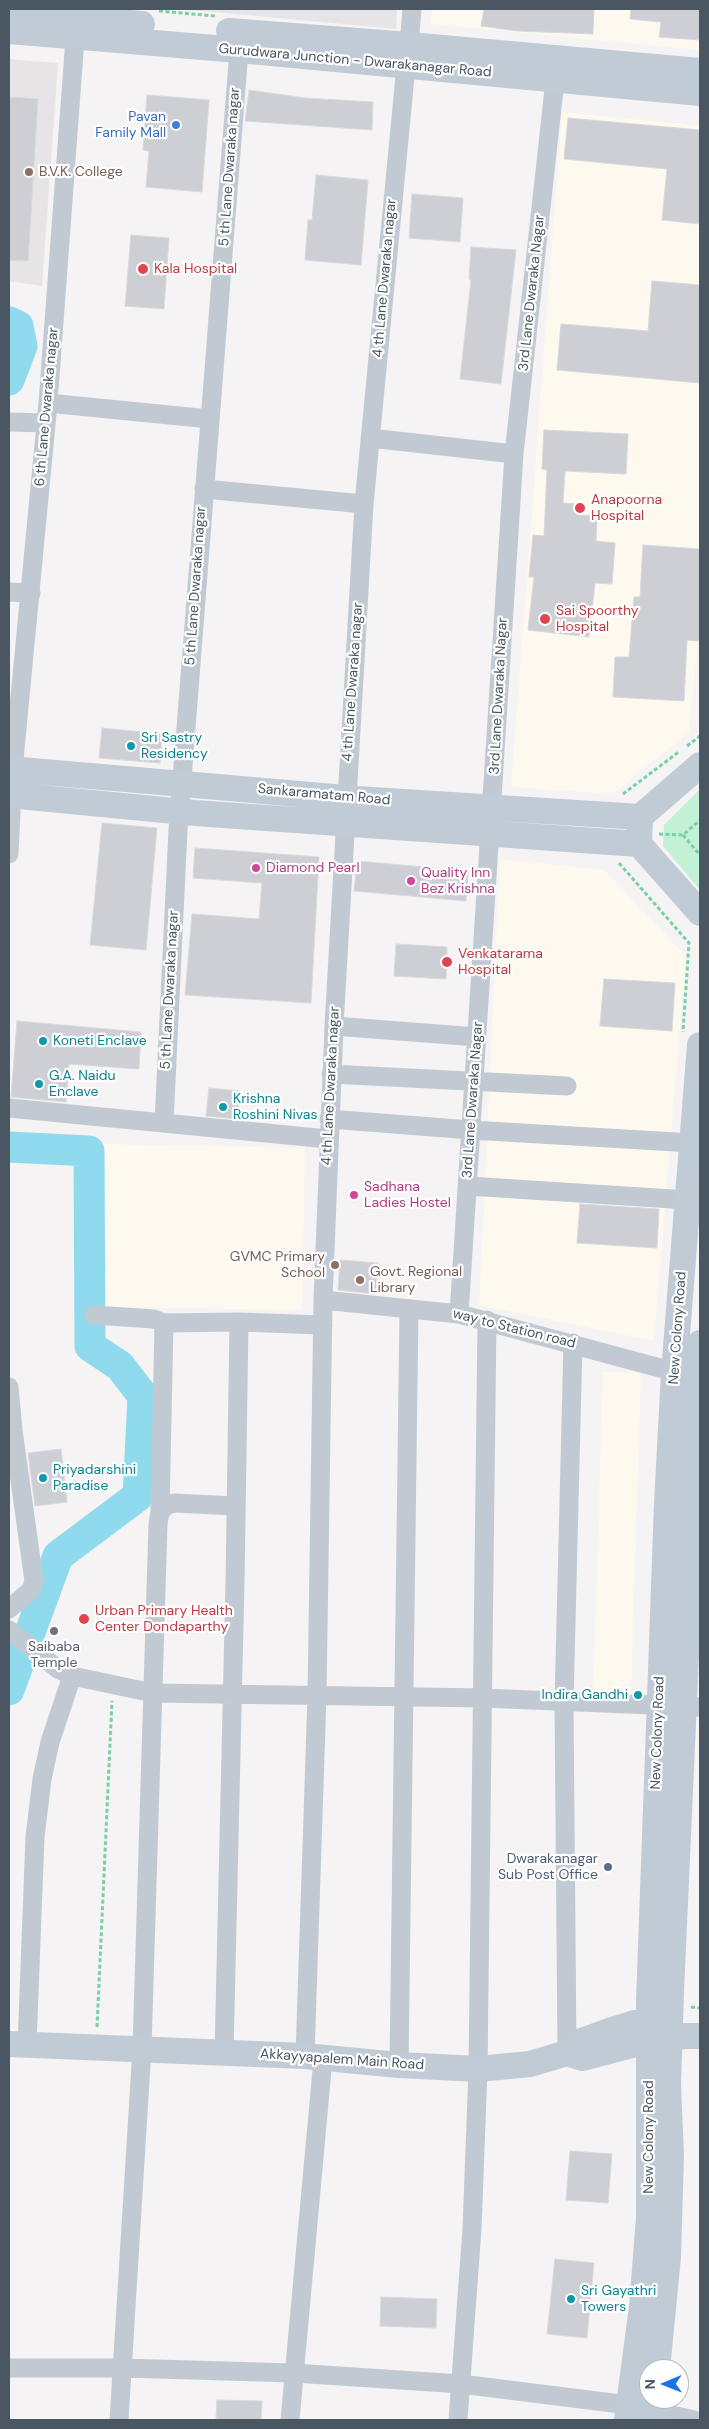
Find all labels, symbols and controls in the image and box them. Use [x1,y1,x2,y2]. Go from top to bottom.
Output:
street label: Gurudwara Junction - Dwarakanagar Road [218,41,492,81]
street label: 5 th Lane Dwaraka nagar [216,87,244,247]
place label: Pavan Family Mall [95,109,166,142]
marker: Pavan Family Mall [170,119,182,131]
place label: B.V.K. College [39,164,123,180]
marker: B.V.K. College [23,166,35,178]
street label: 4 th Lane Dwaraka nagar [370,198,400,358]
street label: 3rd Lane Dwaraka Nagar [515,214,549,372]
place label: Kala Hospital [154,261,237,277]
marker: Kala Hospital [136,262,150,276]
street label: 6 th Lane Dwaraka nagar [32,327,62,487]
place label: Anapoorna Hospital [591,492,662,524]
marker: Anapoorna Hospital [573,501,587,515]
street label: 5 th Lane Dwaraka nagar [182,506,210,666]
street label: 4 th Lane Dwaraka nagar [339,602,367,762]
place label: Sai Spoorthy Hospital [556,603,639,636]
marker: Sai Spoorthy Hospital [538,612,552,626]
street label: 3rd Lane Dwaraka Nagar [487,617,511,775]
place label: Sri Sastry Residency [141,730,208,762]
marker: Sri Sastry Residency [125,740,137,752]
street label: Sankaramatam Road [257,781,391,809]
place label: Diamond Pearl [266,860,360,876]
marker: Diamond Pearl [250,862,262,874]
place label: Quality Inn Bez Krishna [421,865,495,898]
marker: Quality Inn Bez Krishna [405,875,417,887]
street label: 5 th Lane Dwaraka nagar [157,910,183,1070]
place label: Venkatarama Hospital [458,946,543,979]
marker: Venkatarama Hospital [440,955,454,969]
street label: 4 th Lane Dwaraka nagar [318,1006,344,1166]
street label: 3rd Lane Dwaraka Nagar [459,1021,487,1179]
place label: Koneti Enclave [53,1033,147,1049]
marker: Koneti Enclave [37,1035,49,1047]
place label: G.A. Naidu Enclave [49,1068,116,1100]
marker: G.A. Naidu Enclave [33,1078,45,1090]
place label: Krishna Roshini Nivas [233,1091,317,1124]
marker: Krishna Roshini Nivas [217,1101,229,1113]
place label: Sadhana Ladies Hostel [364,1179,451,1212]
marker: Sadhana Ladies Hostel [348,1189,360,1201]
place label: GVMC Primary School [230,1249,325,1282]
marker: GVMC Primary School [329,1259,341,1271]
place label: Govt. Regional Library [370,1264,462,1296]
street label: New Colony Road [666,1271,690,1385]
marker: Govt. Regional Library [354,1274,366,1286]
street label: way to Station road [451,1306,577,1352]
place label: Priyadarshini Paradise [53,1462,136,1494]
marker: Priyadarshini Paradise [37,1472,49,1484]
place label: Urban Primary Health Center Dondaparthy [95,1603,233,1635]
marker: Urban Primary Health Center Dondaparthy [77,1612,91,1626]
marker: Saibaba Temple [48,1625,60,1637]
place label: Saibaba Temple [28,1639,80,1671]
street label: New Colony Road [648,1676,668,1790]
place label: Indira Gandhi [542,1687,628,1703]
marker: Indira Gandhi [632,1689,644,1701]
place label: Dwarakanagar Sub Post Office [498,1851,598,1884]
marker: Dwarakanagar Sub Post Office [602,1861,614,1873]
street label: Akkayyapalem Main Road [259,2046,425,2074]
street label: New Colony Road [641,2080,657,2194]
place label: Sri Gayathri Towers [581,2283,656,2316]
marker: Sri Gayathri Towers [565,2293,577,2305]
north arrow [639,2359,689,2409]
text: N [641,2379,659,2390]

